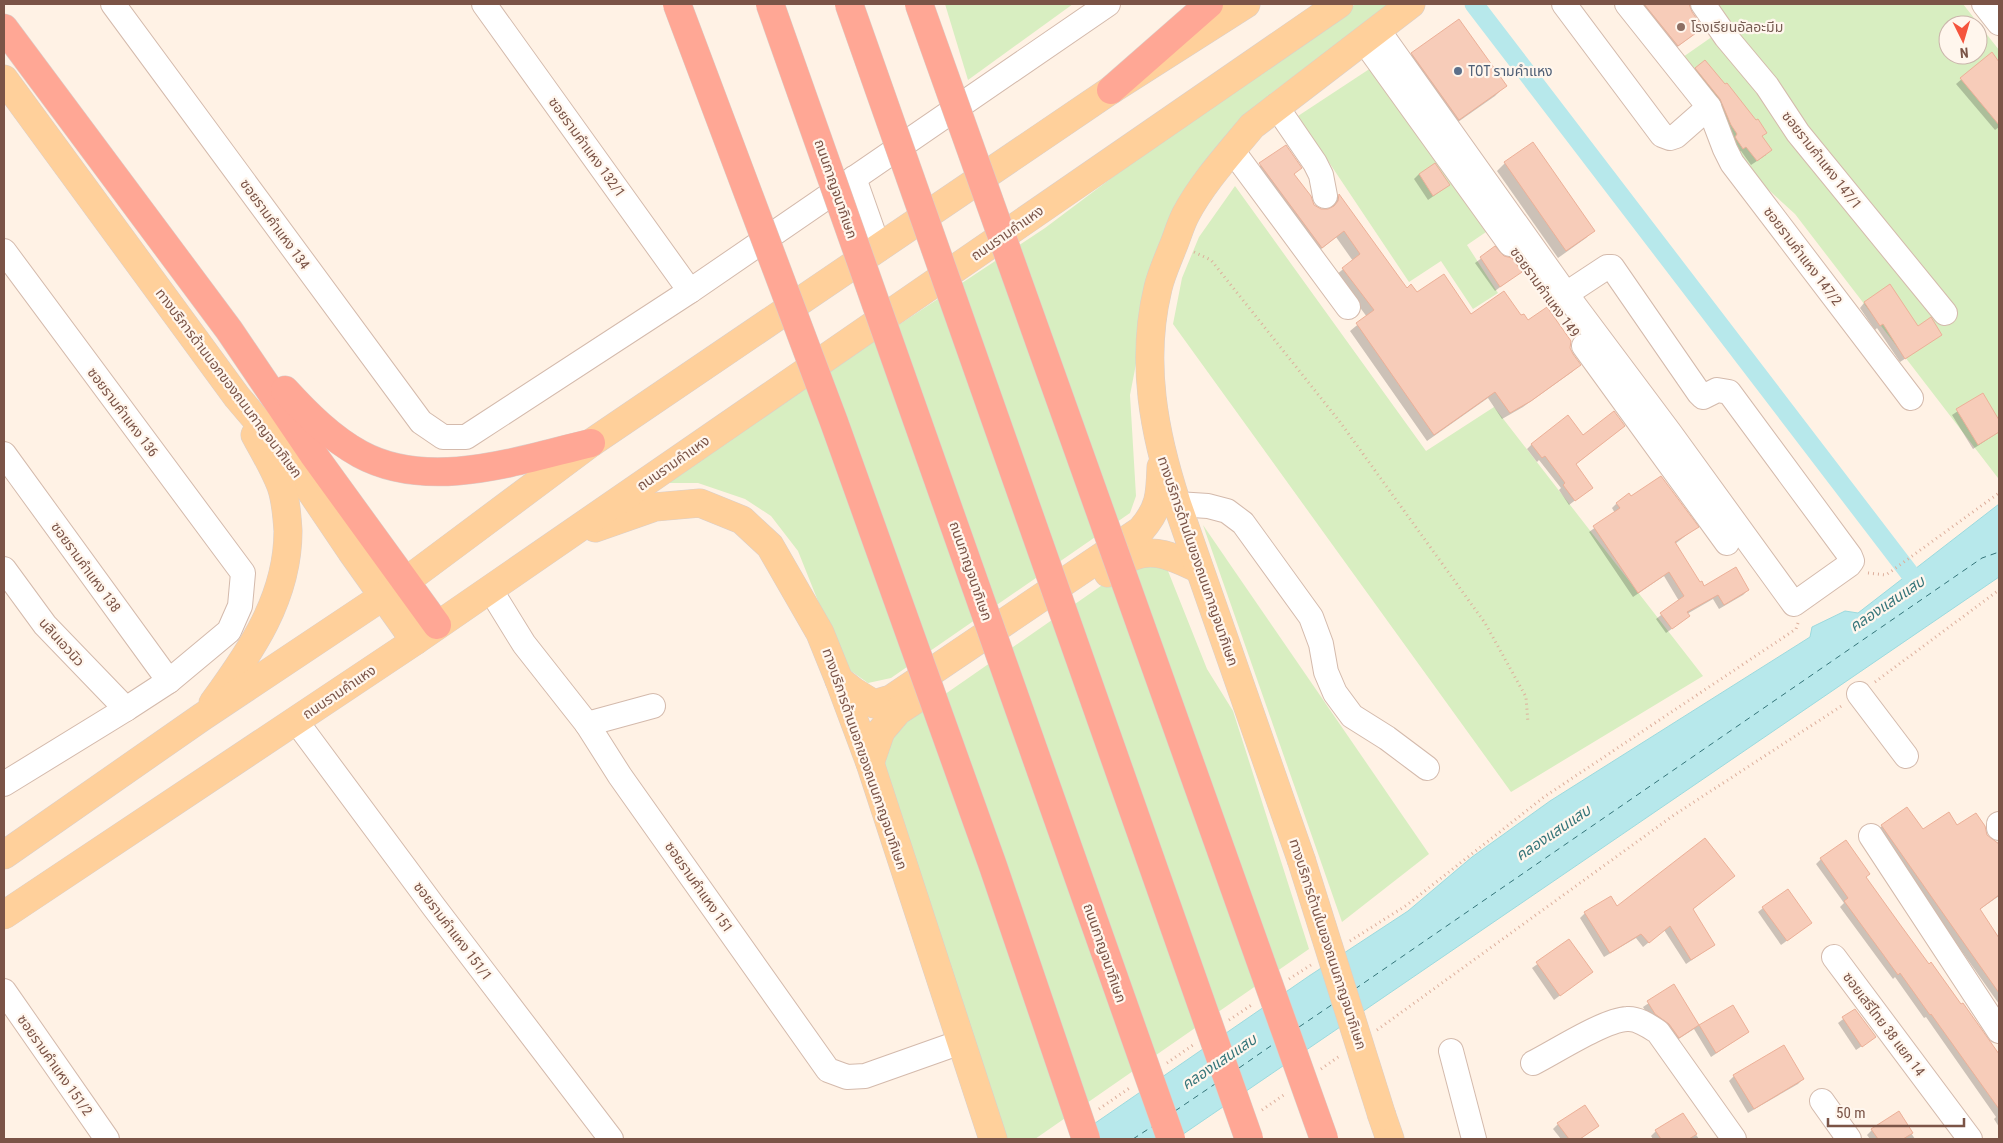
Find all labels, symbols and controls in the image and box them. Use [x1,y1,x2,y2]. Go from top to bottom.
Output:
north arrow [1938,15,1988,65]
place label: โรงเรียนอัลอะมีม [1691,19,1783,35]
marker: โรงเรียนอัลอะมีม [1675,21,1687,33]
text: N [1959,45,1969,61]
place label: TOT รามคำแหง [1468,63,1553,79]
marker: TOT รามคำแหง [1452,65,1464,77]
street label: ซอยรามคำแหง 132/1 [545,94,629,200]
street label: ซอยรามคำแหง 147/1 [1779,108,1865,212]
street label: ถนนกาญจนาภิเษก [812,137,860,241]
street label: ซอยรามคำแหง 134 [237,176,313,272]
street label: ถนนรามคำแหง [968,202,1046,264]
street label: ซอยรามคำแหง 147/2 [1761,204,1845,309]
street label: ซอยรามคำแหง 149 [1507,244,1583,340]
street label: ทางบริการด้านนอกของถนนกาญจนาภิเษก [153,285,305,481]
street label: ซอยรามคำแหง 136 [84,364,162,460]
street label: ถนนรามคำแหง [634,432,712,494]
street label: ทางบริการด้านในของถนนกาญจนาภิเษก [1155,454,1241,668]
street label: ซอยรามคำแหง 138 [48,519,124,615]
street label: ถนนกาญจนาภิเษก [947,519,995,623]
water label: คลองแสนแสบ [1846,572,1929,636]
street label: นลินเอวนิว [36,615,88,669]
street label: ทางบริการด้านนอกของถนนกาญจนาภิเษก [820,646,910,872]
street label: ถนนรามคำแหง [299,662,379,722]
water label: คลองแสนแสบ [1512,801,1595,865]
street label: ทางบริการด้านในของถนนกาญจนาภิเษก [1286,837,1370,1051]
street label: ซอยรามคำแหง 151 [662,839,736,935]
street label: ซอยรามคำแหง 151/1 [411,879,495,983]
street label: ถนนกาญจนาภิเษก [1081,901,1129,1005]
street label: ซอยเสรีไทย 38 แยก 14 [1840,969,1928,1079]
street label: ซอยรามคำแหง 151/2 [14,1012,96,1119]
water label: คลองแสนแสบ [1178,1030,1261,1094]
scale bar [1828,1096,1964,1128]
text: 50 m [1836,1104,1866,1122]

